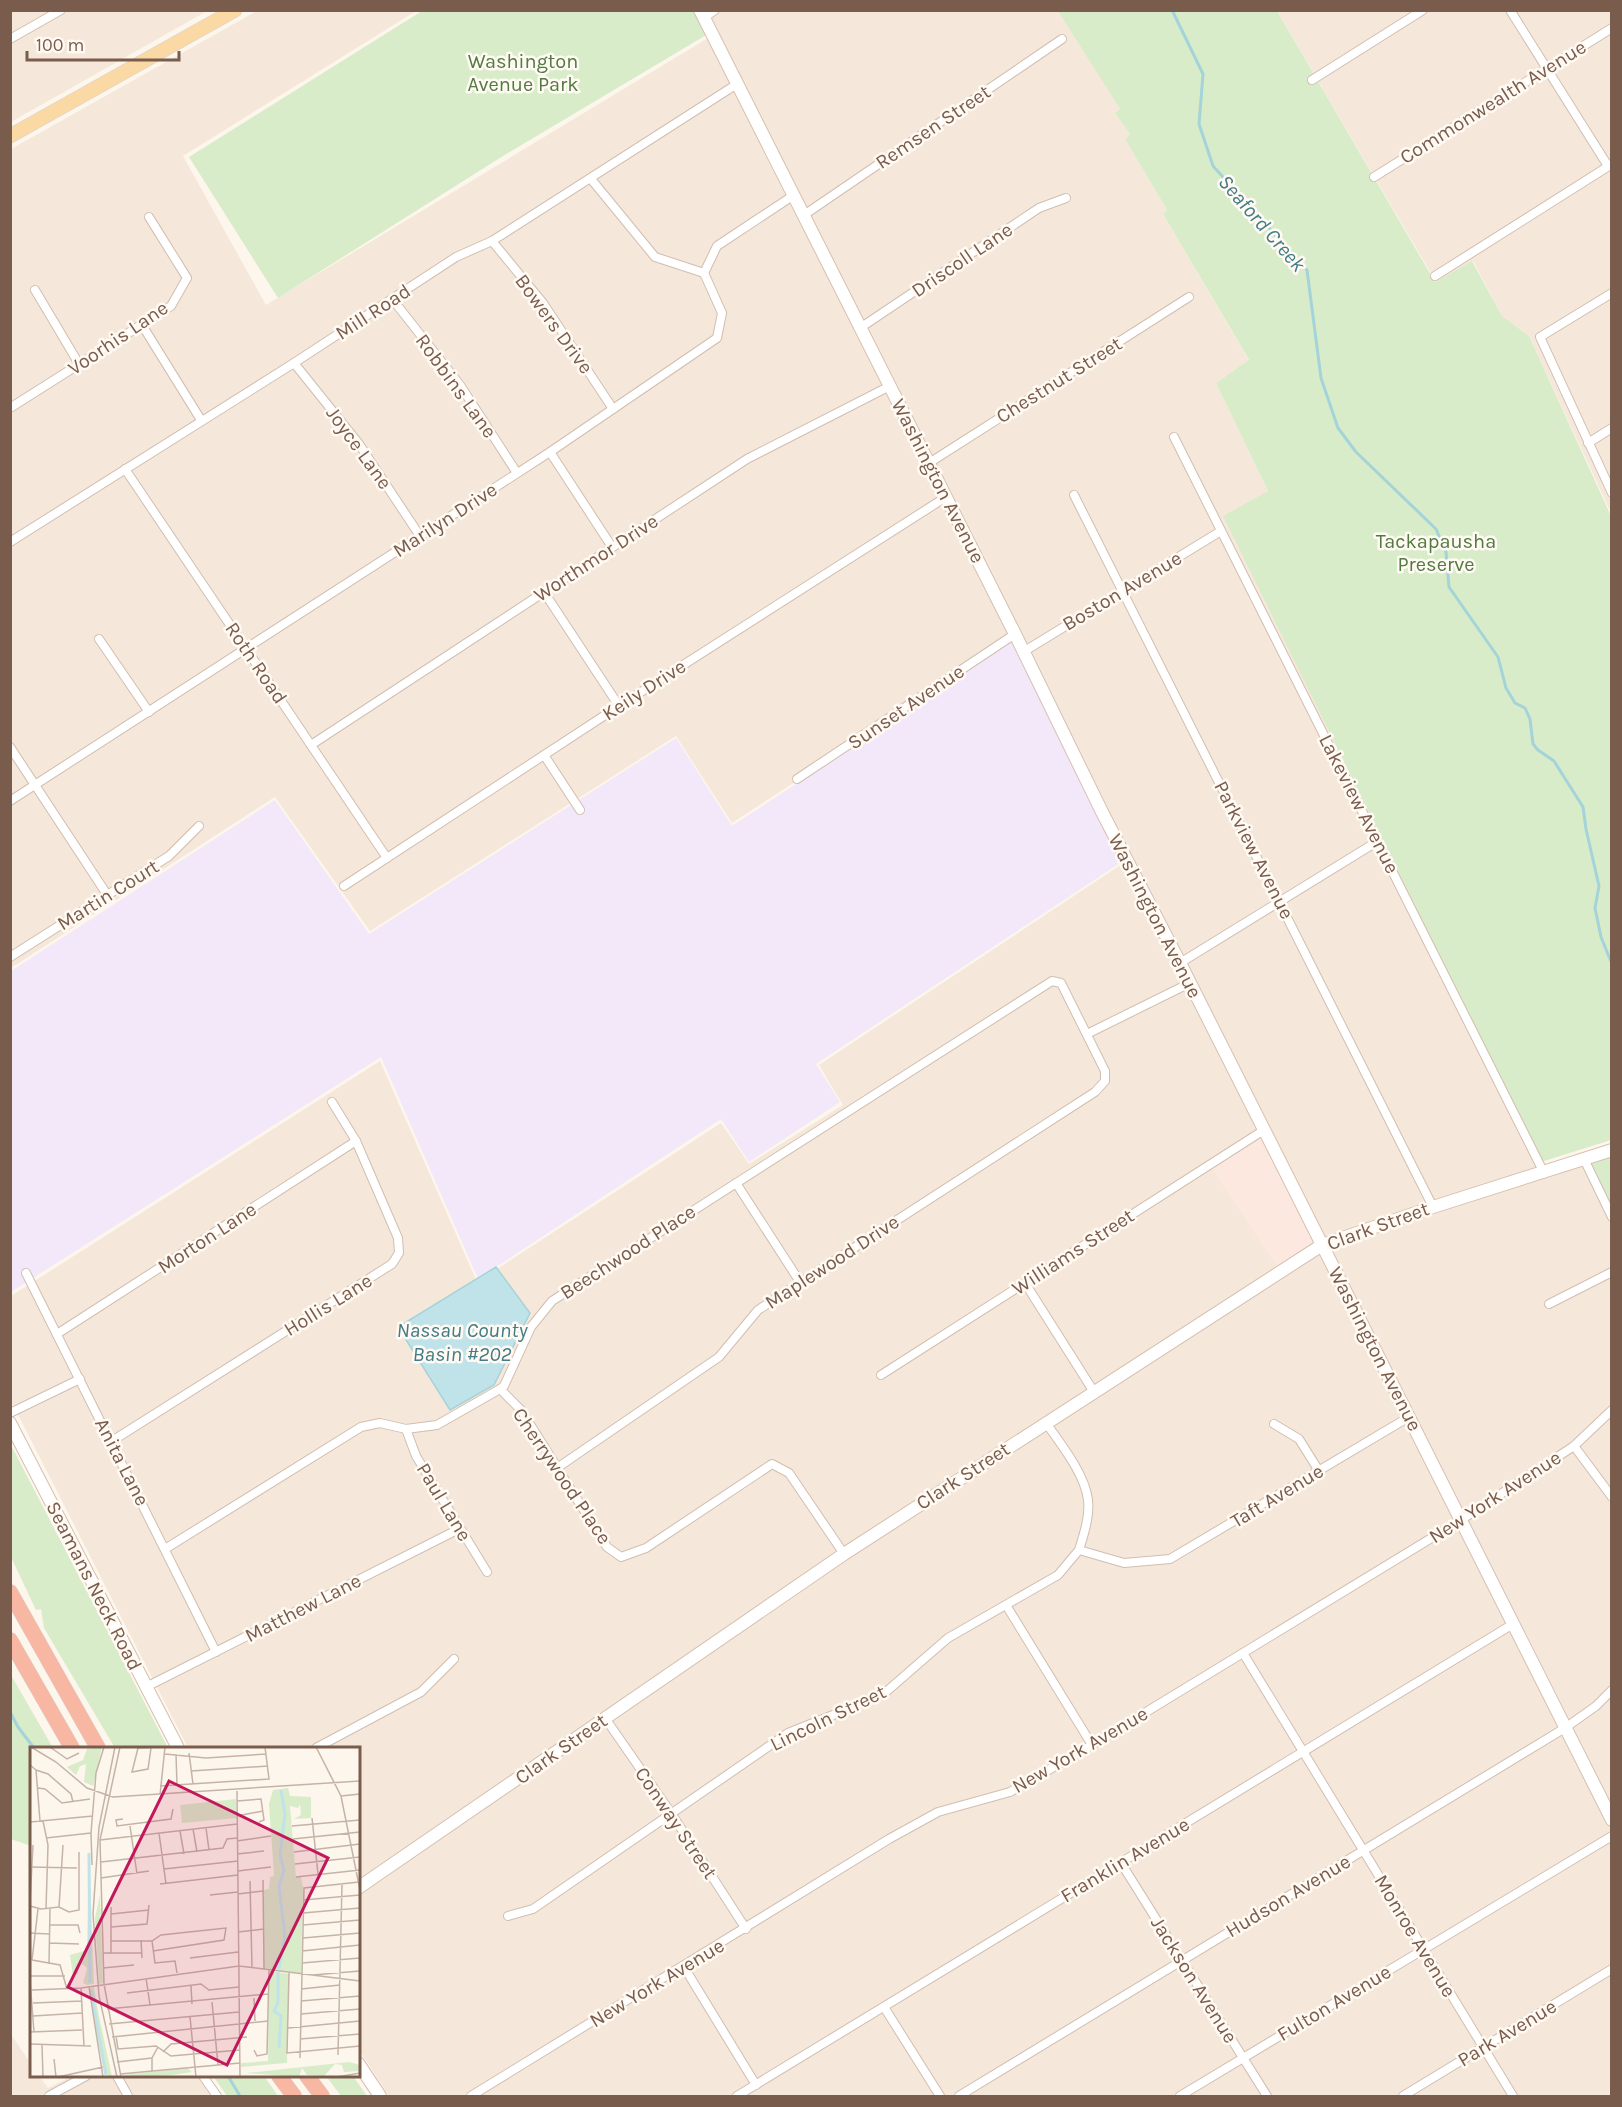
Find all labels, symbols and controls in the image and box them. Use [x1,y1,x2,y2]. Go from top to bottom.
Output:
scale bar [27,24,178,62]
text: 100 m [36,34,84,56]
street label: Commonwealth Avenue [1396,35,1590,169]
park label: Washington Avenue Park [467,50,579,96]
street label: Remsen Street [871,80,995,174]
water label: Seaford Creek [1213,170,1311,277]
street label: Driscoll Lane [907,218,1017,302]
street label: Bowers Drive [510,270,598,378]
street label: Mill Road [331,279,415,345]
street label: Voorhis Lane [64,296,172,380]
street label: Robbins Lane [411,330,501,442]
street label: Chestnut Street [992,332,1127,428]
street label: Washington Avenue [887,395,989,567]
street label: Joyce Lane [321,402,397,494]
street label: Marilyn Drive [389,478,501,562]
street label: Worthmor Drive [530,509,662,607]
park label: Tackapausha Preserve [1376,530,1496,576]
street label: Boston Avenue [1058,546,1186,636]
street label: Roth Road [220,618,292,708]
street label: Keily Drive [598,655,690,725]
street label: Sunset Avenue [844,660,968,754]
street label: Lakeview Avenue [1314,731,1404,877]
street label: Parkview Avenue [1209,777,1299,923]
street label: Washington Avenue [1104,830,1206,1002]
street label: Martin Court [53,854,163,935]
street label: Clark Street [1324,1197,1433,1255]
street label: Morton Lane [153,1198,261,1278]
street label: Beechwood Place [556,1200,700,1304]
street label: Williams Street [1008,1204,1139,1300]
street label: Maplewood Drive [761,1210,903,1314]
street label: Washington Avenue [1324,1263,1426,1435]
street label: Hollis Lane [280,1269,376,1341]
water label: Nassau County Basin #202 [397,1318,528,1366]
street label: Cherrywood Place [508,1403,616,1549]
street label: Anita Lane [90,1414,154,1510]
street label: Clark Street [912,1437,1015,1515]
street label: New York Avenue [1425,1446,1565,1548]
street label: Paul Lane [412,1459,476,1545]
street label: Taft Avenue [1226,1459,1328,1533]
street label: Seamans Neck Road [41,1498,147,1674]
street label: Matthew Lane [241,1569,365,1647]
street label: Lincoln Street [766,1680,890,1756]
street label: New York Avenue [1008,1702,1152,1798]
street label: Clark Street [511,1709,612,1789]
inset map [30,1747,360,2077]
street label: Conway Street [630,1763,722,1884]
street label: Franklin Avenue [1056,1812,1194,1908]
street label: Hudson Avenue [1221,1850,1355,1942]
street label: Monroe Avenue [1369,1871,1461,2001]
street label: Jackson Avenue [1146,1913,1242,2047]
street label: New York Avenue [586,1934,728,2032]
street label: Fulton Avenue [1273,1960,1395,2046]
street label: Park Avenue [1453,1995,1561,2071]

